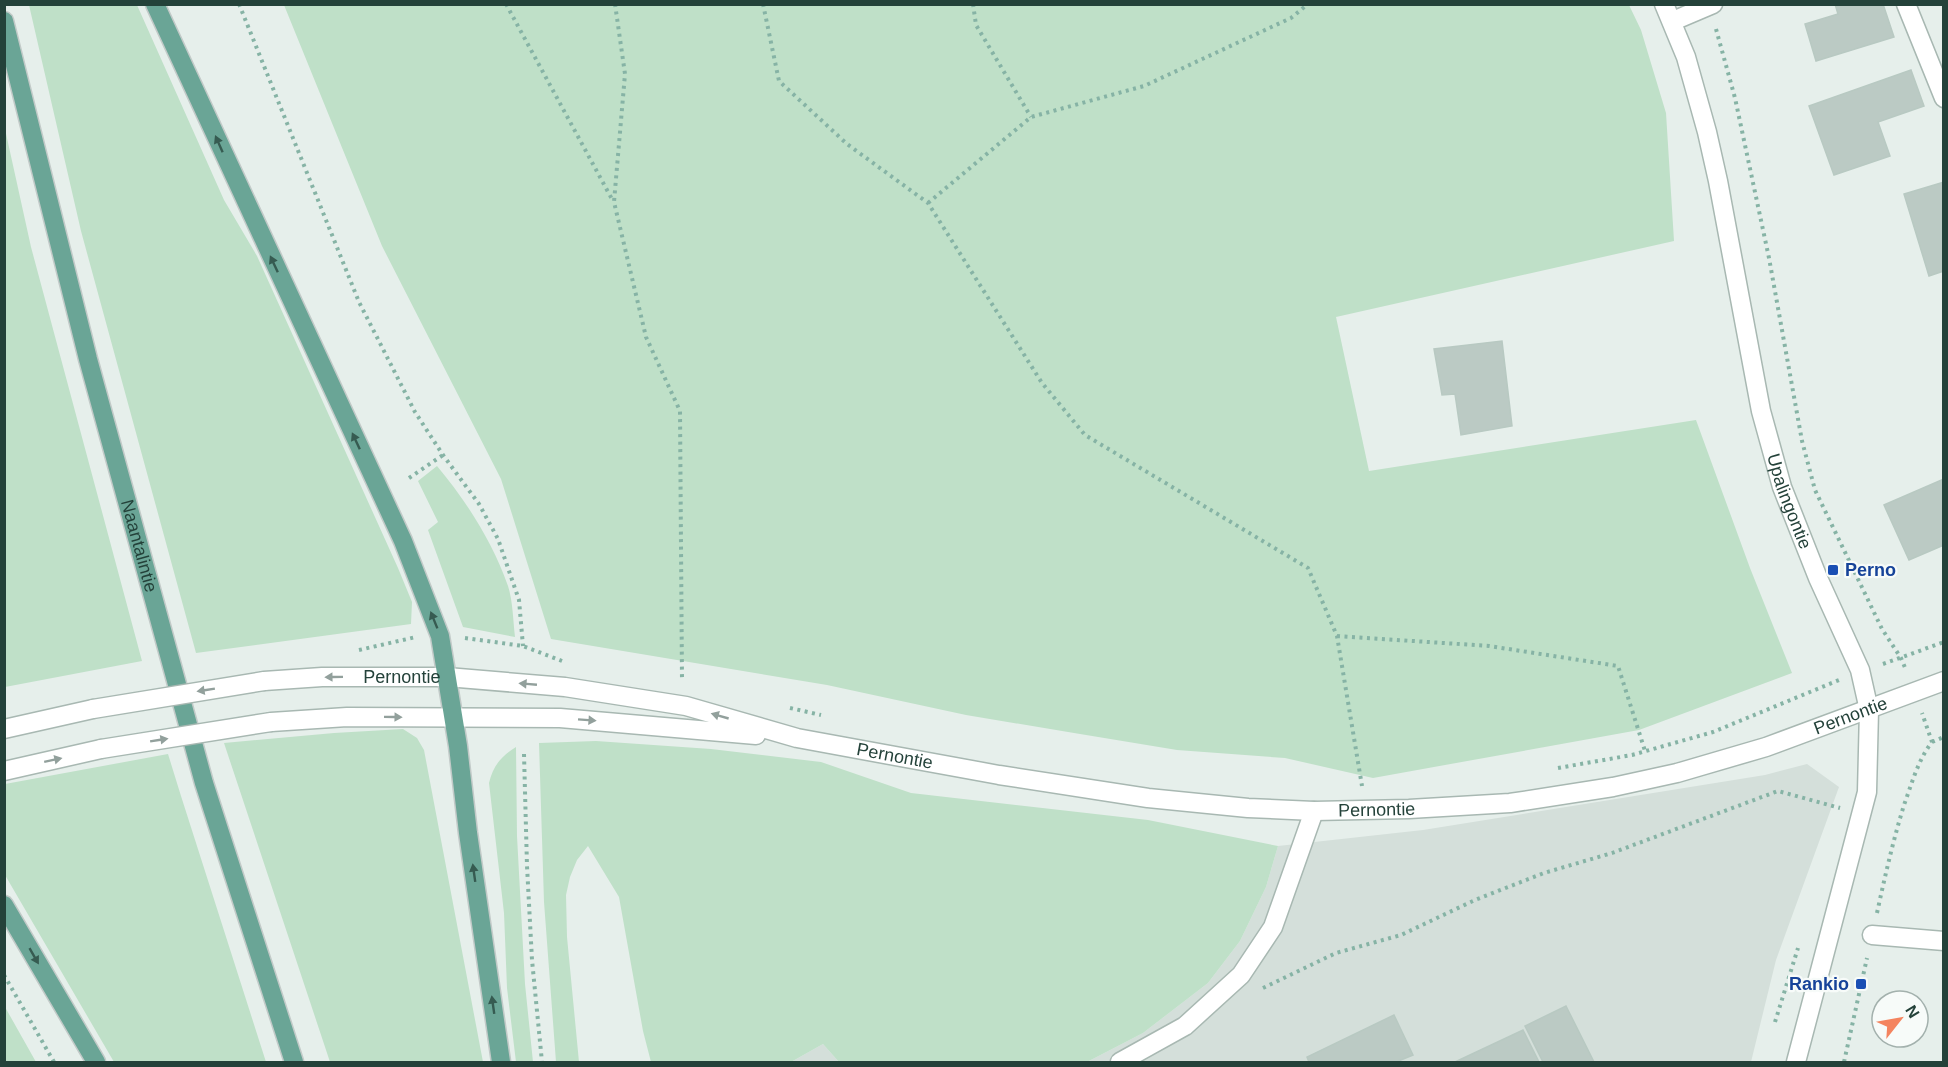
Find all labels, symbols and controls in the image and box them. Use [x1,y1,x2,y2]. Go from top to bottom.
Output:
one-way arrow [213,135,223,153]
one-way arrow [270,256,279,273]
one-way arrow [352,432,361,449]
street label: Upalingontie [1763,451,1815,552]
street label: Naantalintie [117,497,161,594]
place label: Perno [1845,560,1896,580]
marker: Perno [1826,563,1840,577]
one-way arrow [429,611,438,629]
street label: Pernontie [363,667,440,687]
one-way arrow [324,672,343,682]
one-way arrow [519,679,538,689]
one-way arrow [196,686,215,695]
street label: Pernontie [1811,693,1890,738]
one-way arrow [711,711,729,720]
one-way arrow [383,712,402,722]
one-way arrow [578,715,597,725]
one-way arrow [150,735,169,744]
street label: Pernontie [855,739,935,773]
one-way arrow [43,754,62,764]
street label: Pernontie [1338,799,1416,820]
one-way arrow [469,864,478,883]
one-way arrow [29,948,39,965]
place label: Rankio [1789,974,1849,994]
marker: Rankio [1854,977,1868,991]
north arrow [1870,989,1930,1049]
one-way arrow [488,995,497,1014]
text: N [1902,1002,1923,1021]

